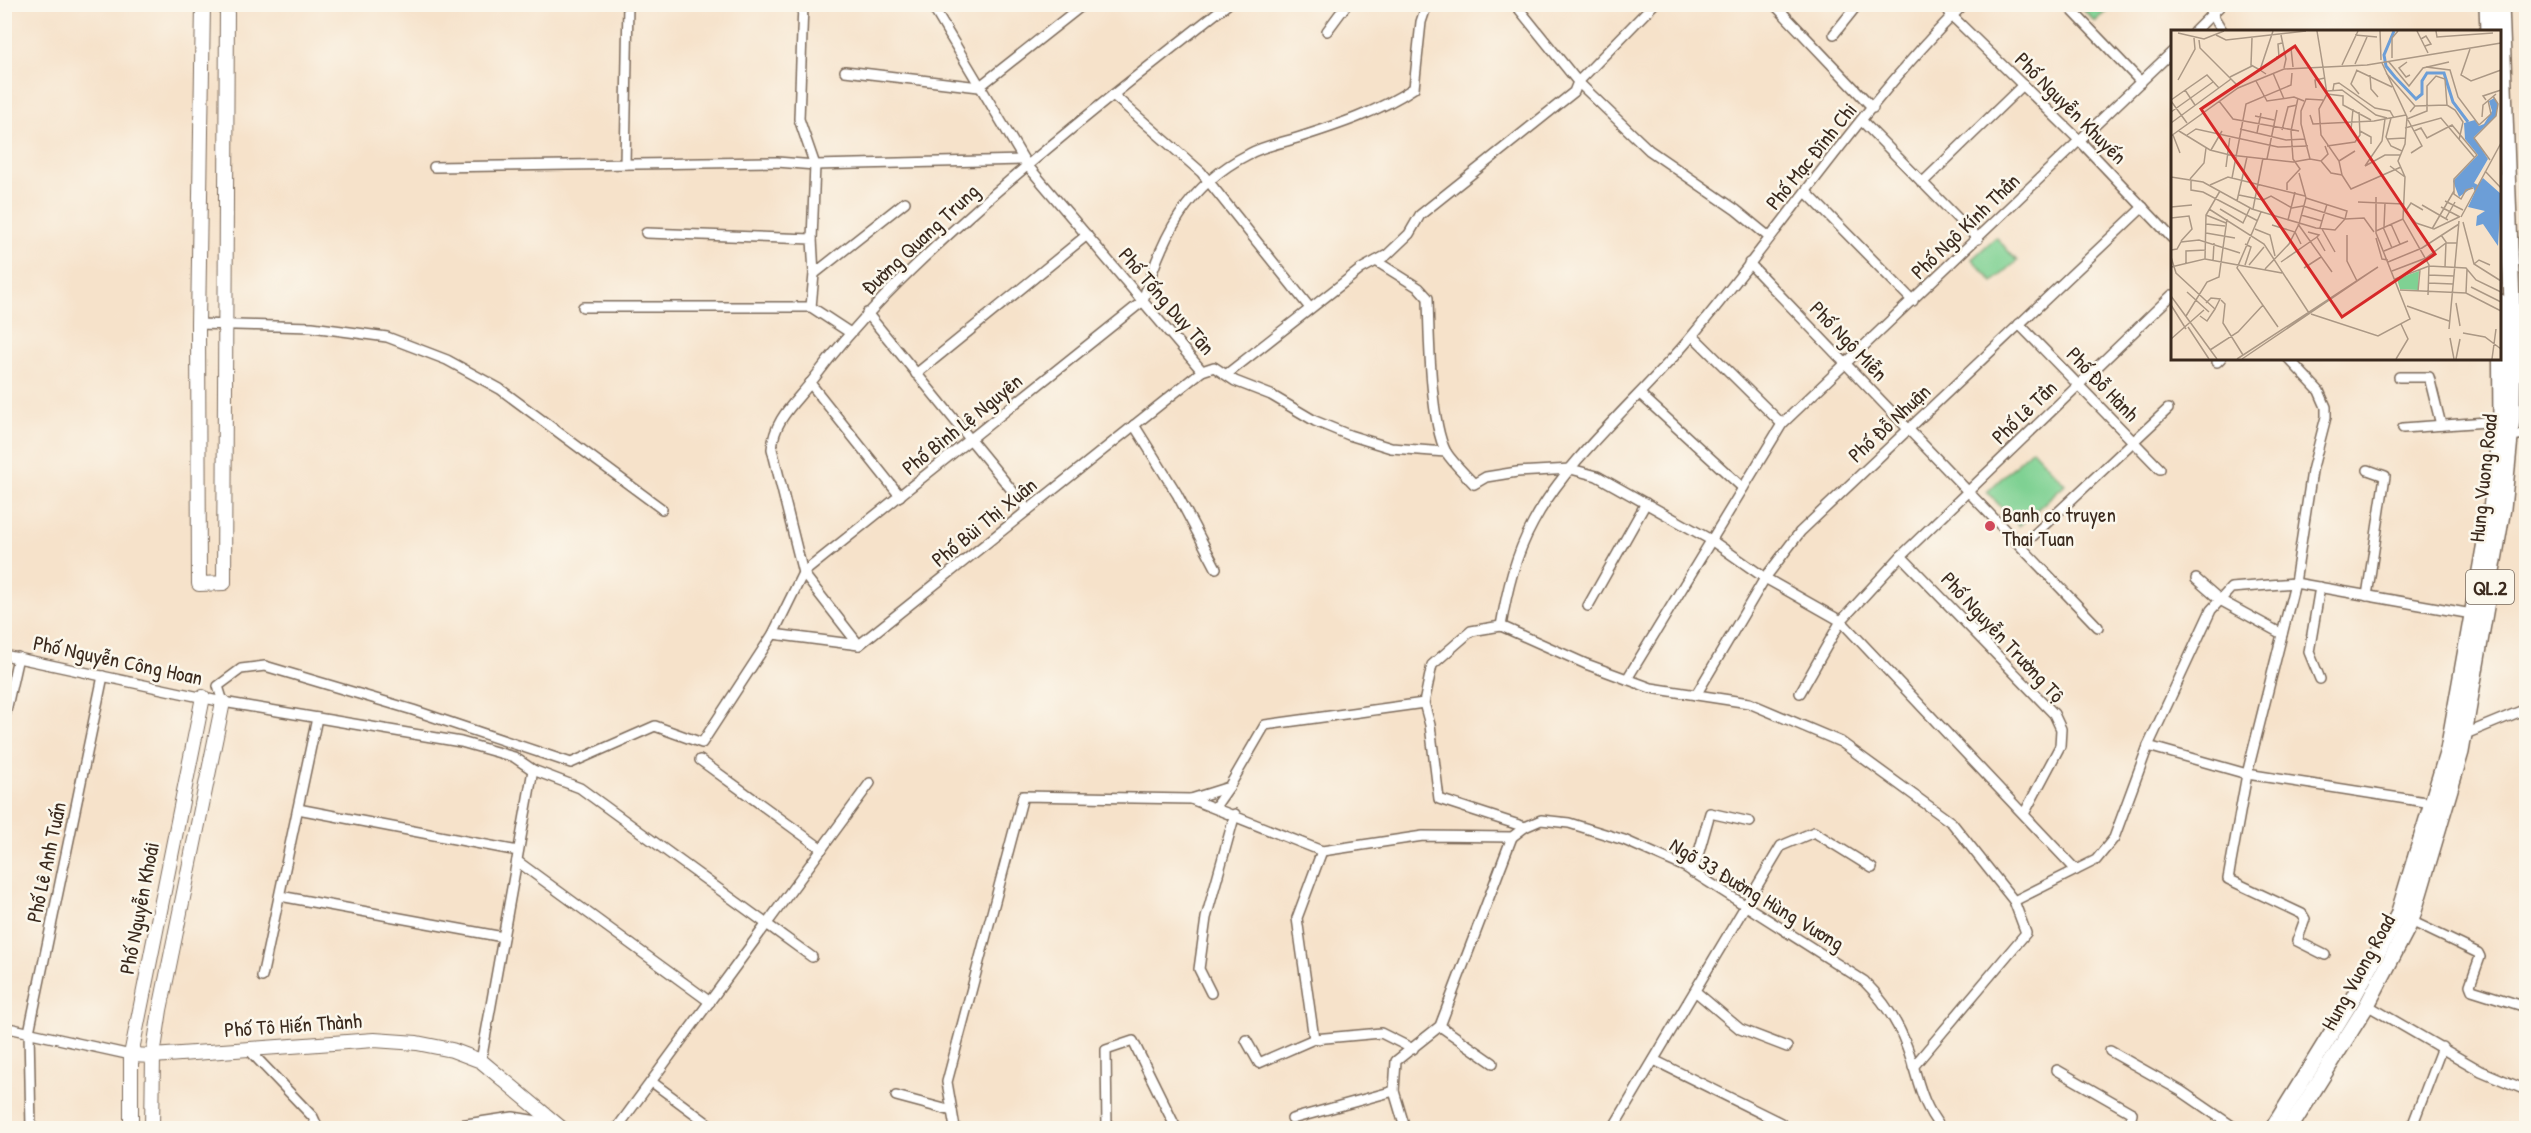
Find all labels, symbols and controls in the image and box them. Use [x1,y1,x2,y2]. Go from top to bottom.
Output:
inset map [2171,30,2501,360]
street label: Phố Nguyễn Khuyến [2009,46,2133,170]
street label: Phố Mạc Đĩnh Chi [1759,96,1863,216]
street label: Phố Ngô Kính Thần [1904,167,2026,285]
street label: Đường Quang Trung [855,177,985,301]
street label: Phố Tống Duy Tân [1112,241,1222,361]
street label: Phố Ngô Miễn [1803,295,1895,387]
street label: Phố Đỗ Hành [2060,340,2146,428]
street label: Phố Bình Lệ Nguyên [896,366,1028,482]
street label: Phố Lê Tần [1985,374,2063,450]
street label: Phố Đỗ Nhuận [1841,377,1937,469]
street label: Hung Vuong Road [2462,413,2504,543]
street label: Phố Bùi Thị Xuân [925,471,1043,573]
place label: Banh co truyen Thai Tuan [2002,500,2116,553]
marker: Banh co truyen Thai Tuan [1983,519,1997,533]
street label: Phố Nguyễn Trường Tộ [1935,565,2071,709]
road number: QL.2 [2466,570,2514,604]
street label: Phố Nguyễn Công Hoan [31,628,205,692]
street label: Phố Lê Anh Tuấn [19,799,73,925]
street label: Ngõ 33 Đường Hùng Vương [1664,830,1850,958]
street label: Phố Nguyễn Khoái [112,840,166,976]
street label: Hung Vuong Road [2314,909,2402,1035]
street label: Phố Tô Hiến Thành [223,1006,363,1044]

